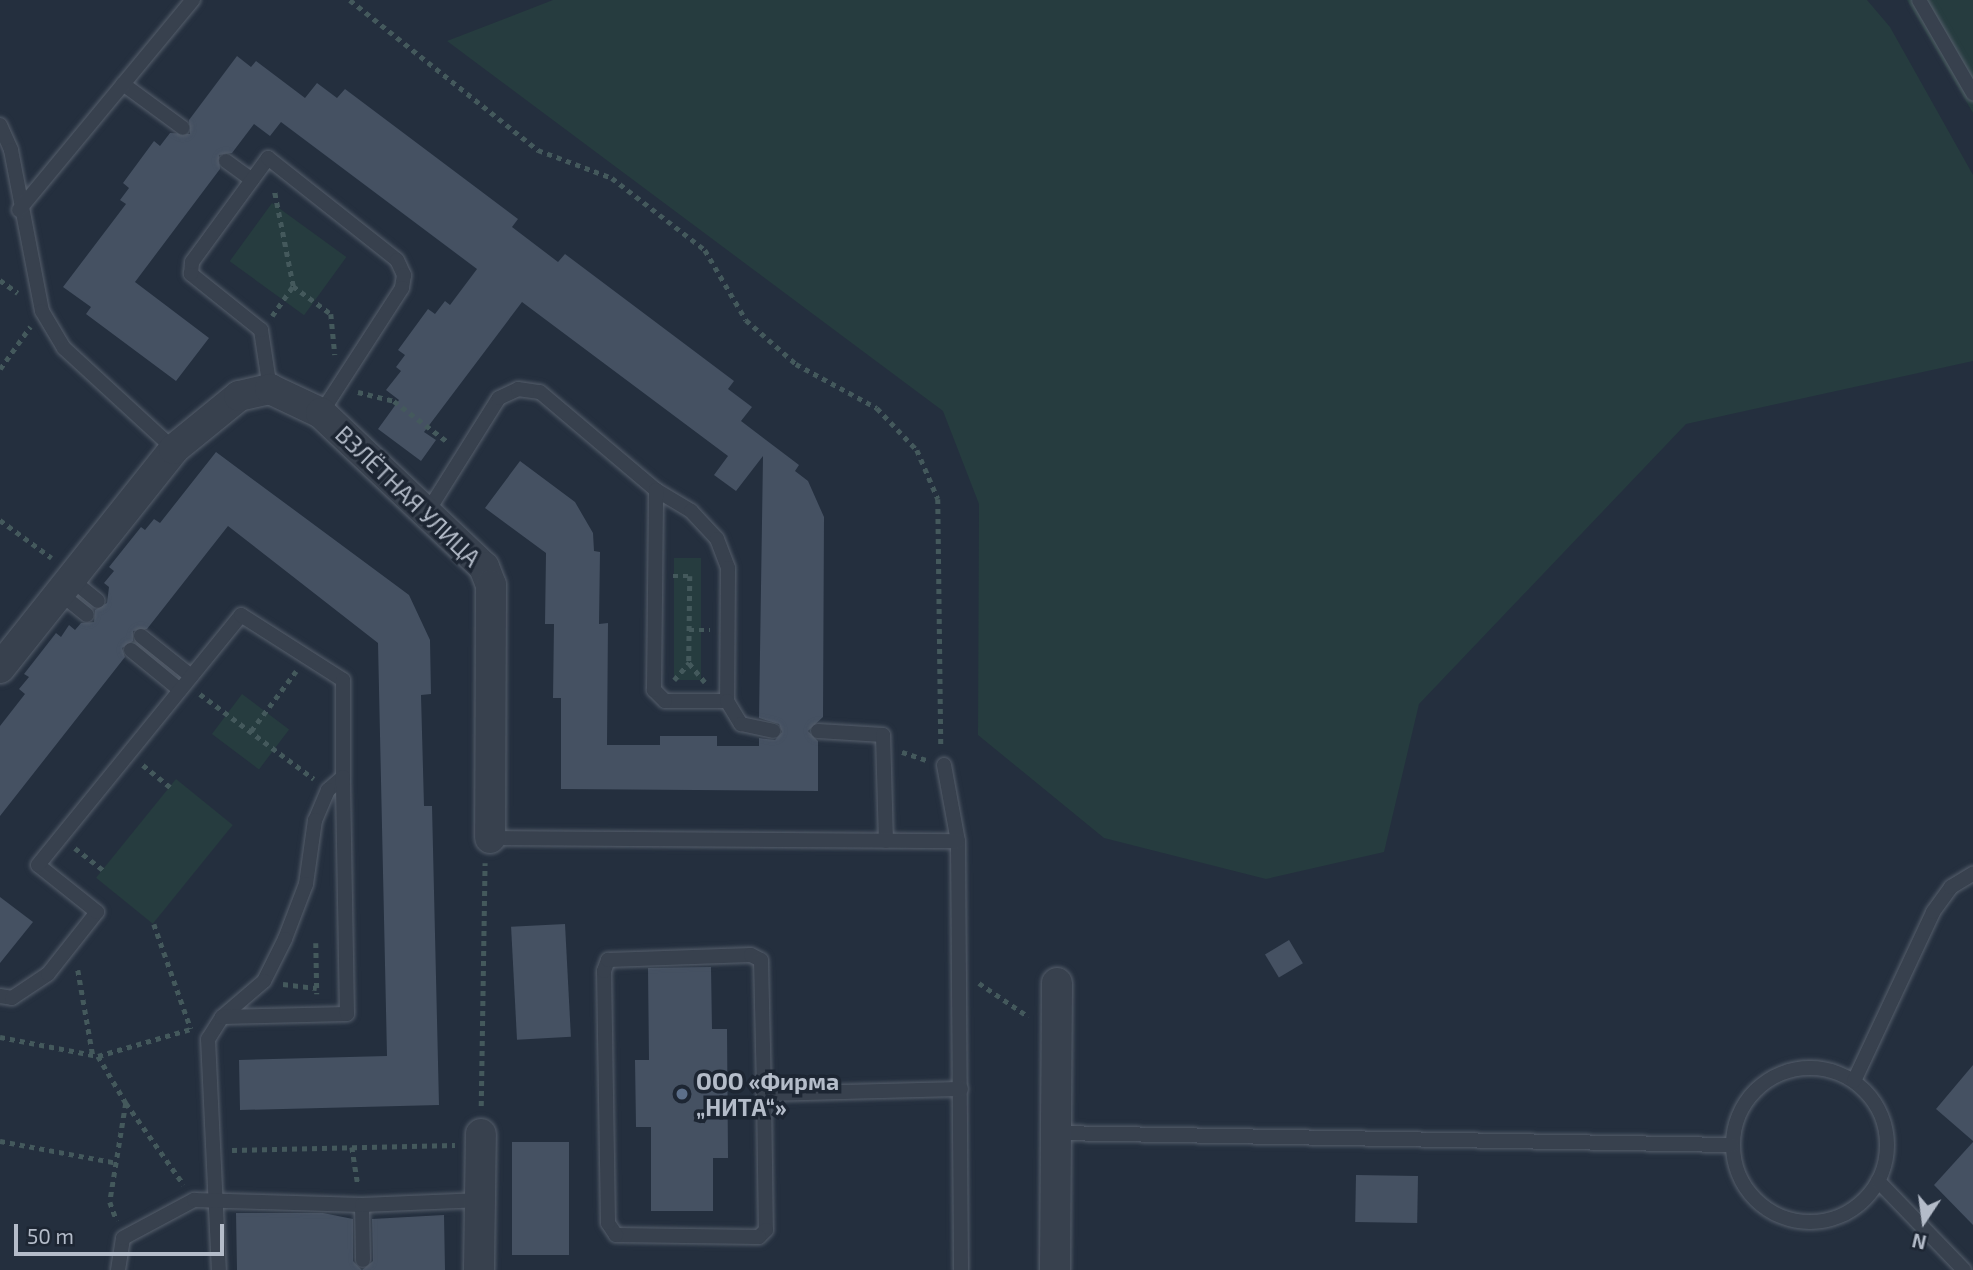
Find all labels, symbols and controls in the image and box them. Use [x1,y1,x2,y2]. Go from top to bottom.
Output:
street label: ВЗЛЁТНАЯ УЛИЦА [330,420,486,572]
place label: ООО «Фирма „НИТА“» [696,1067,839,1121]
marker: ООО «Фирма „НИТА“» [674,1086,690,1102]
north arrow [1889,1186,1959,1256]
scale bar [18,1210,228,1254]
text: 50 m [27,1223,74,1248]
text: N [1910,1229,1928,1255]

